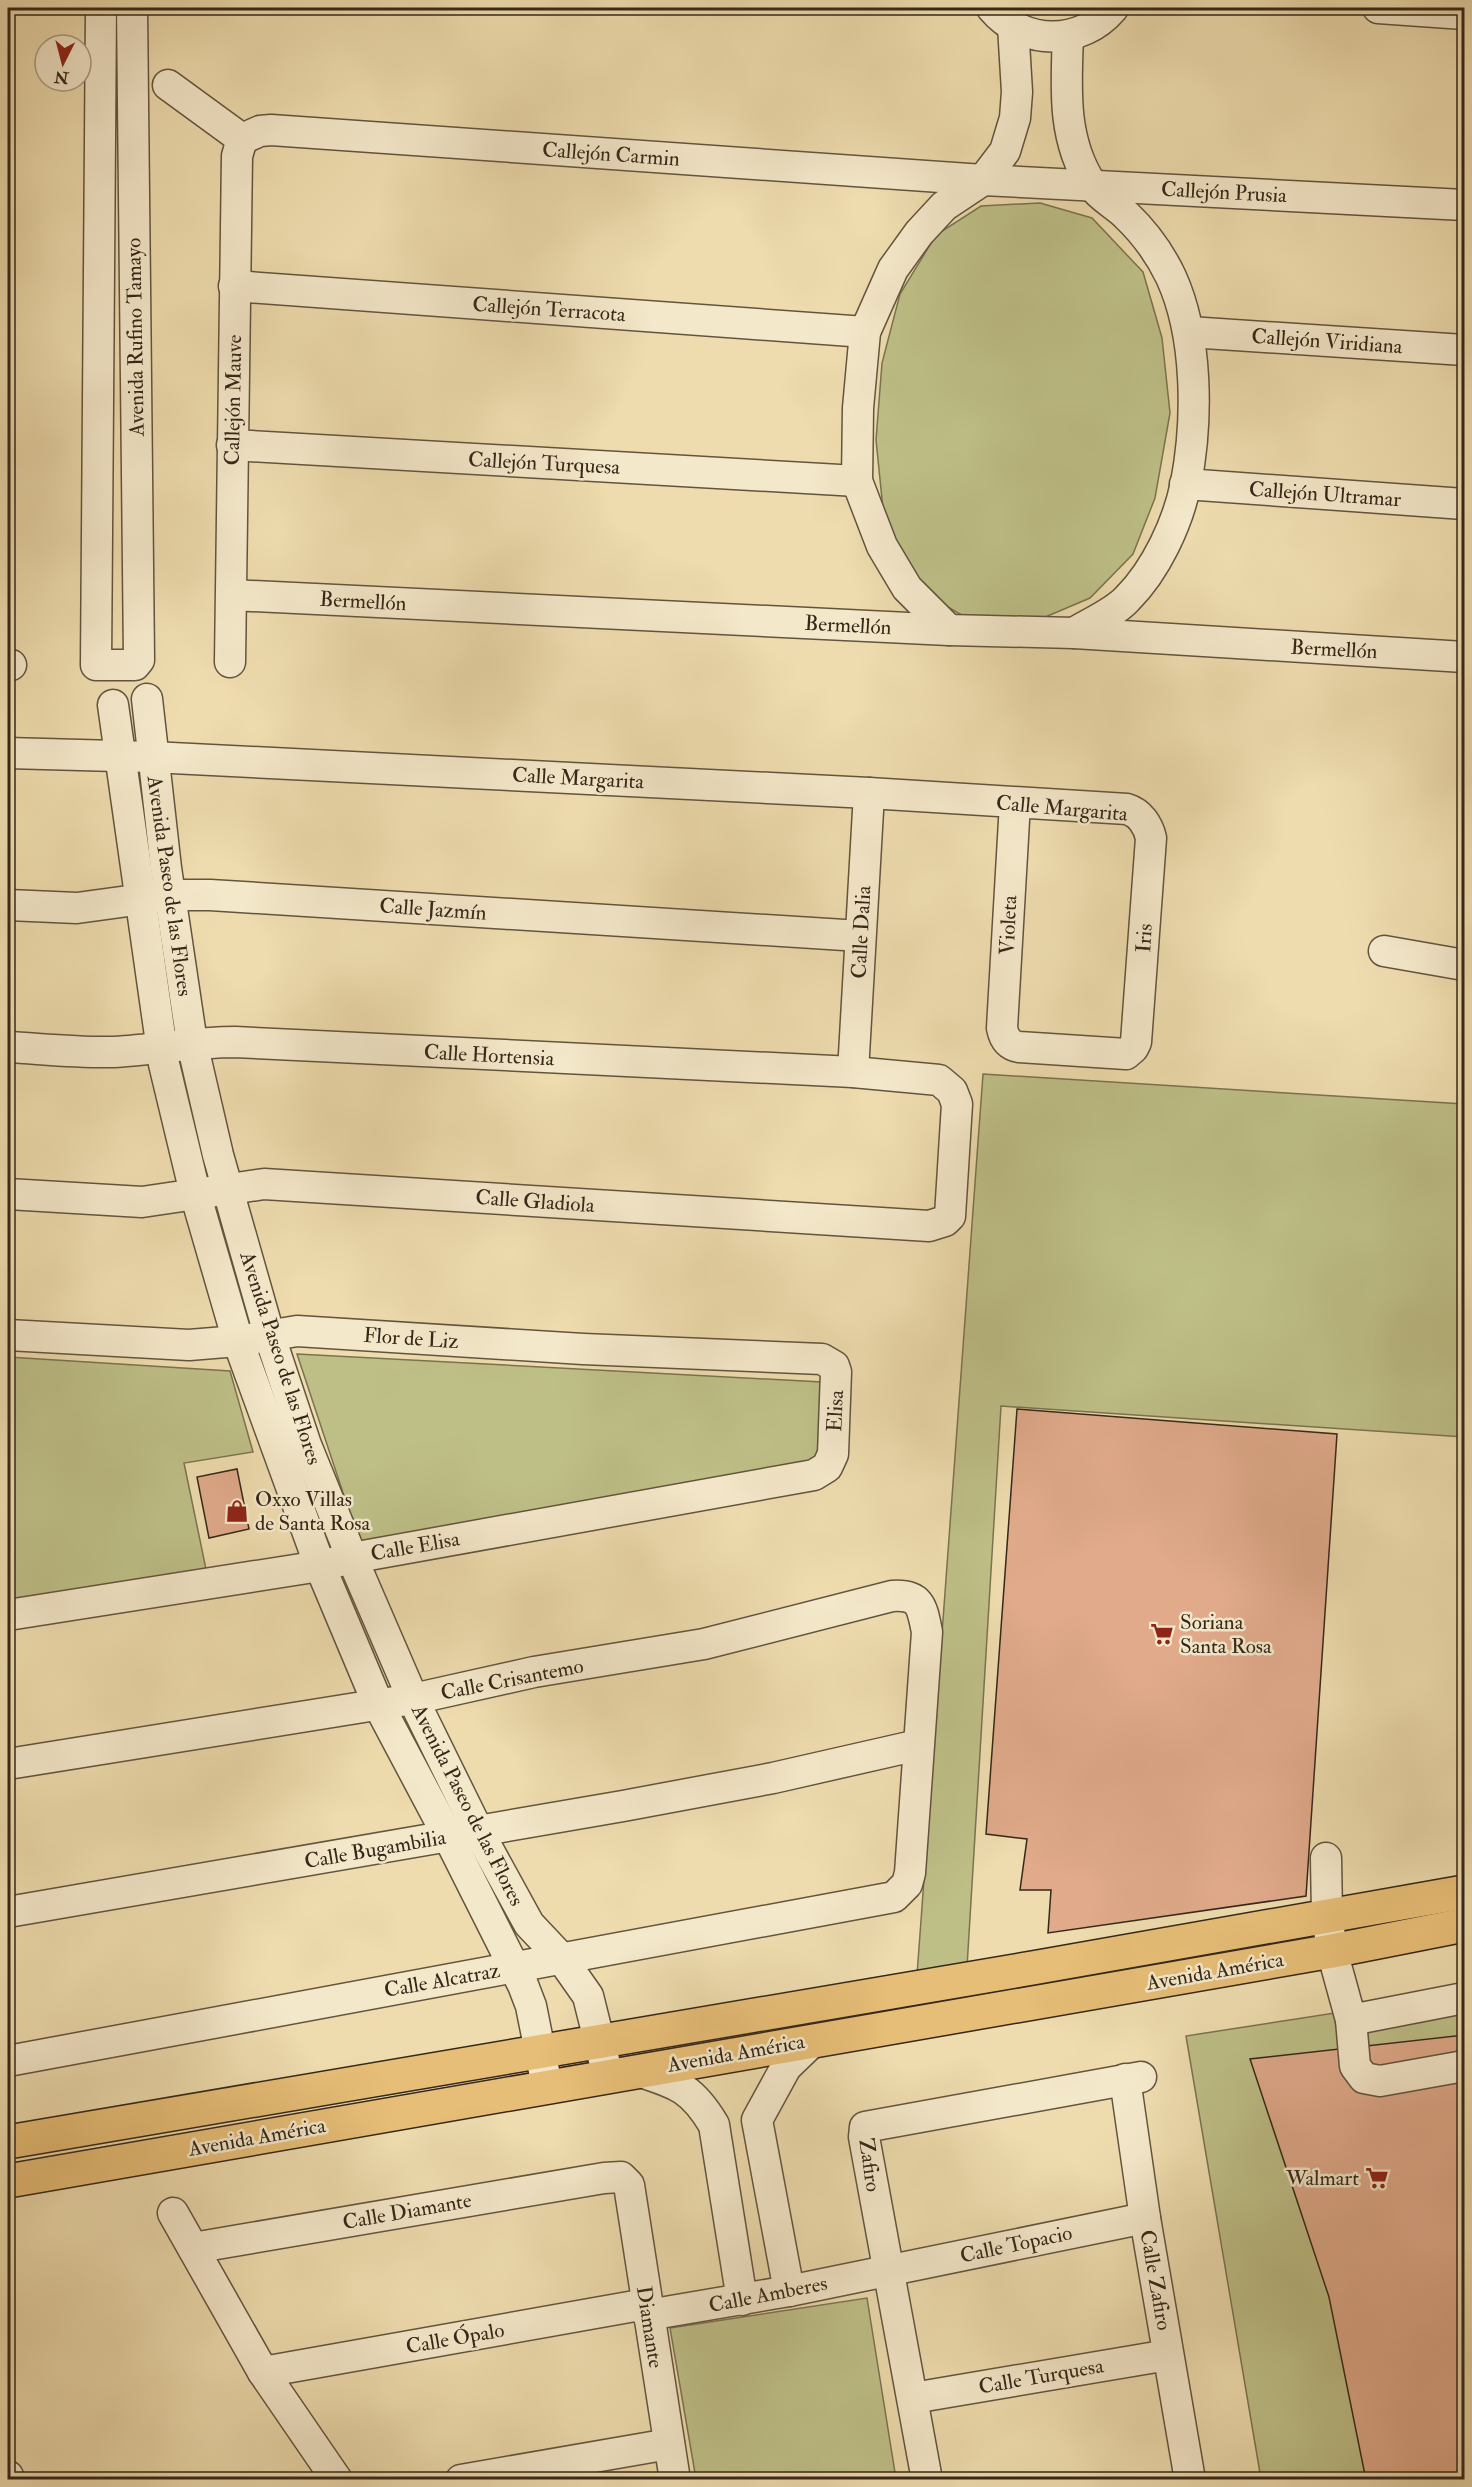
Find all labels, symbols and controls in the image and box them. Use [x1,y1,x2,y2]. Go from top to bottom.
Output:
north arrow [33,33,93,93]
text: N [53,66,71,88]
street label: Callejón Carmin [541,136,681,173]
street label: Callejón Prusia [1160,176,1288,209]
street label: Avenida Rufino Tamayo [120,238,151,437]
street label: Callejón Terracota [471,291,627,328]
street label: Callejón Viridiana [1251,323,1404,360]
street label: Callejón Mauve [219,334,248,466]
street label: Callejón Turquesa [467,446,621,481]
street label: Callejón Ultramar [1248,476,1402,513]
street label: Bermellón [319,586,407,617]
street label: Bermellón [804,610,892,641]
street label: Bermellón [1290,634,1378,665]
street label: Calle Margarita [511,762,645,795]
street label: Avenida Paseo de las Flores [141,773,198,998]
street label: Calle Margarita [995,789,1129,828]
street label: Calle Dalia [846,884,877,979]
street label: Calle Jazmín [378,892,488,927]
street label: Violeta [993,894,1024,956]
street label: Iris [1130,923,1159,953]
street label: Calle Hortensia [423,1039,555,1072]
street label: Calle Gladiola [475,1184,596,1219]
street label: Avenida Paseo de las Flores [233,1247,328,1468]
street label: Flor de Liz [362,1322,459,1355]
street label: Elisa [821,1389,850,1433]
place label: Oxxo Villas de Santa Rosa [255,1486,371,1537]
shop icon: Oxxo Villas de Santa Rosa [224,1498,250,1524]
street label: Calle Elisa [369,1525,462,1568]
place label: Soriana Santa Rosa [1180,1609,1272,1660]
supermarket icon: Soriana Santa Rosa [1149,1621,1175,1647]
street label: Calle Crisantemo [438,1652,586,1707]
street label: Avenida Paseo de las Flores [405,1699,530,1911]
street label: Calle Bugambilia [302,1824,448,1875]
street label: Avenida América [1143,1946,1286,1997]
street label: Calle Alcatraz [382,1957,502,2004]
street label: Avenida América [664,2028,807,2079]
street label: Avenida América [185,2112,328,2163]
street label: Zafiro [852,2137,887,2194]
place label: Walmart [1285,2165,1359,2192]
supermarket icon: Walmart [1364,2165,1390,2191]
street label: Calle Diamante [341,2187,474,2236]
street label: Calle Topacio [957,2219,1075,2270]
street label: Calle Zafiro [1133,2228,1178,2332]
street label: Calle Amberes [707,2270,830,2319]
street label: Diamante [630,2284,669,2370]
street label: Calle Ópalo [404,2317,506,2360]
street label: Calle Turquesa [977,2352,1106,2401]

